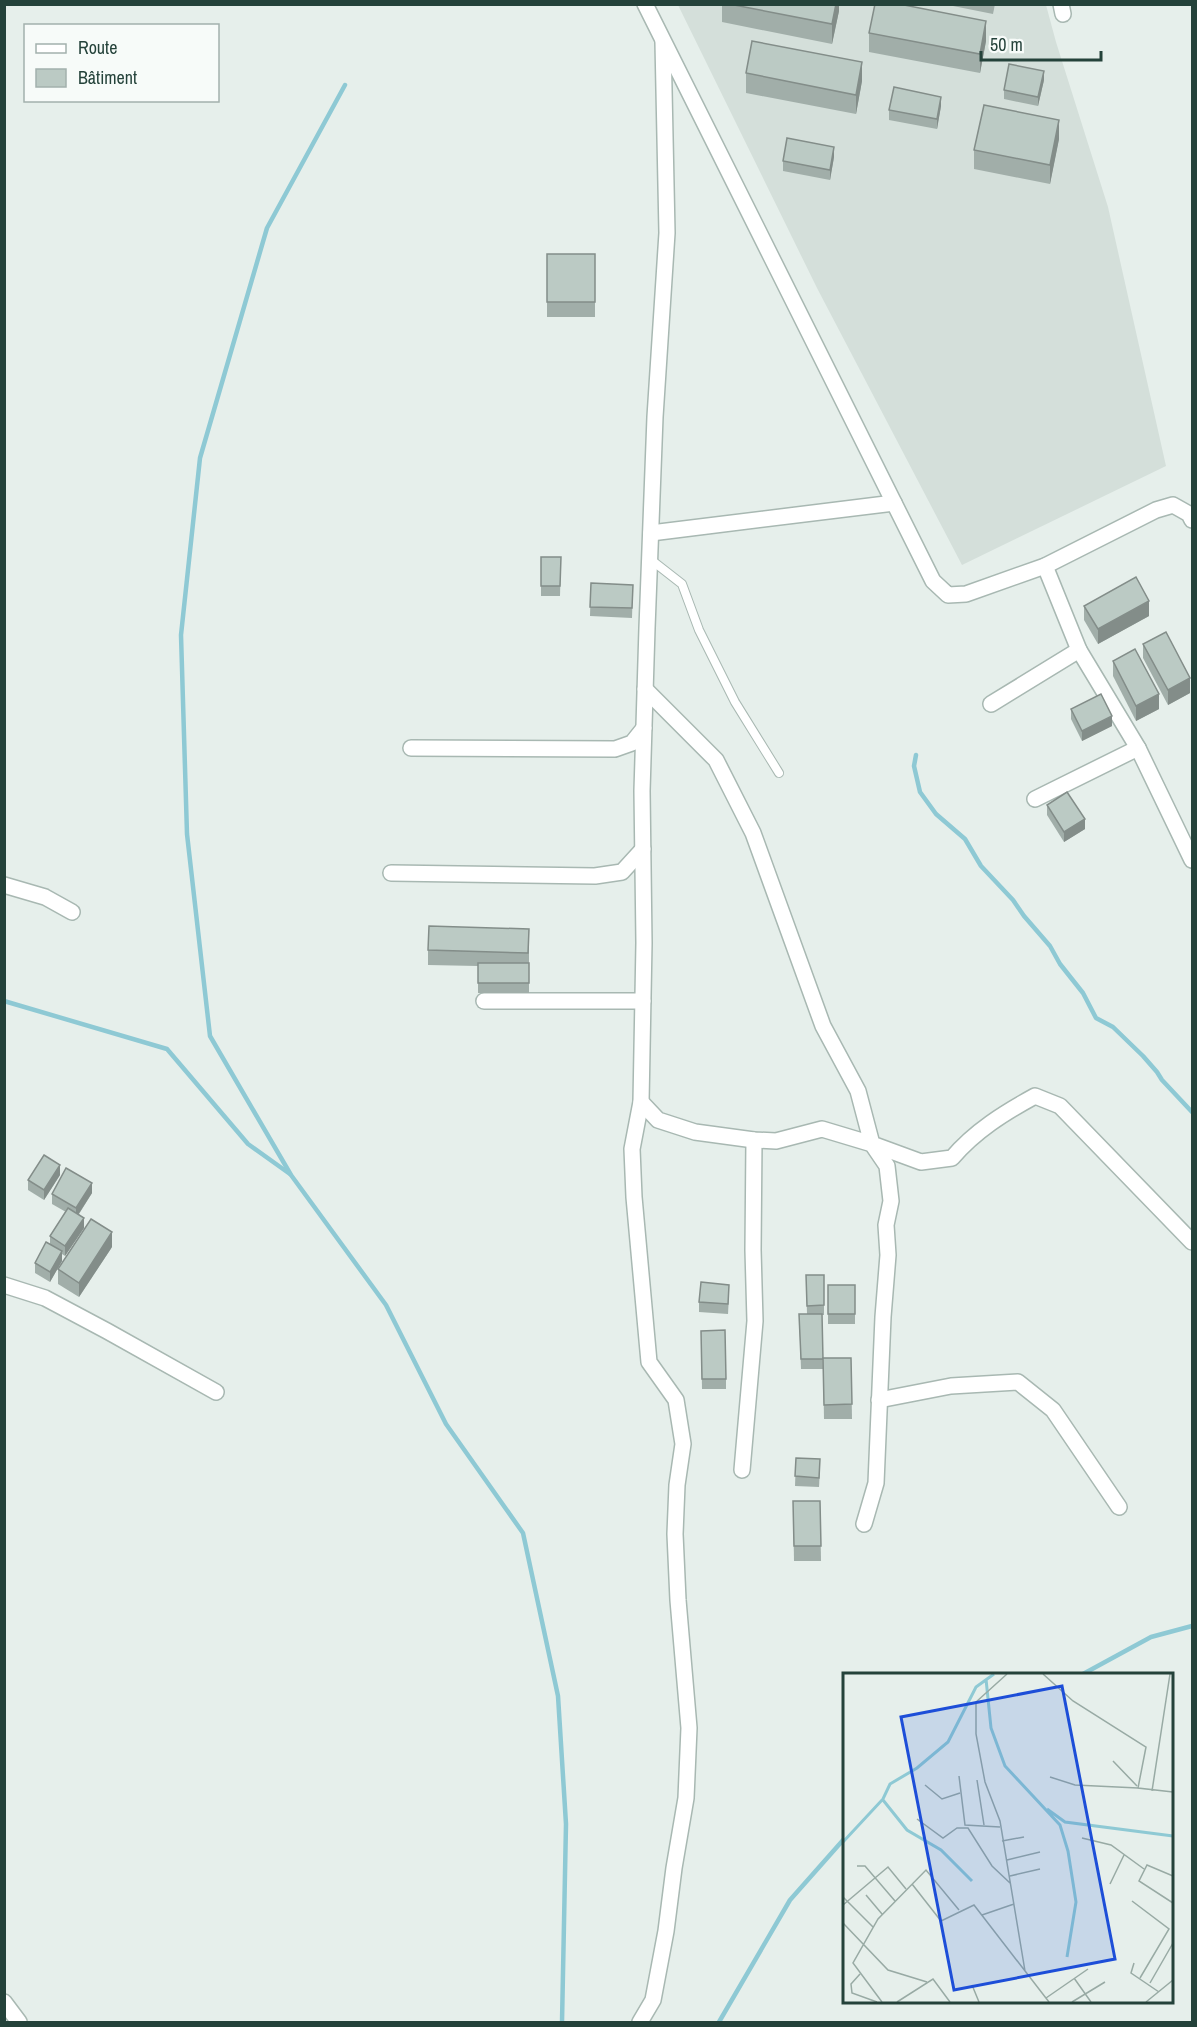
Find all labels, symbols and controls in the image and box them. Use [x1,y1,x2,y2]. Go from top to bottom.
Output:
legend [24,24,219,102]
scale bar [981,24,1101,62]
text: 50 m [990,32,1023,57]
text: Route [78,35,117,60]
text: Bâtiment [78,65,137,90]
inset map [843,1673,1173,2003]

